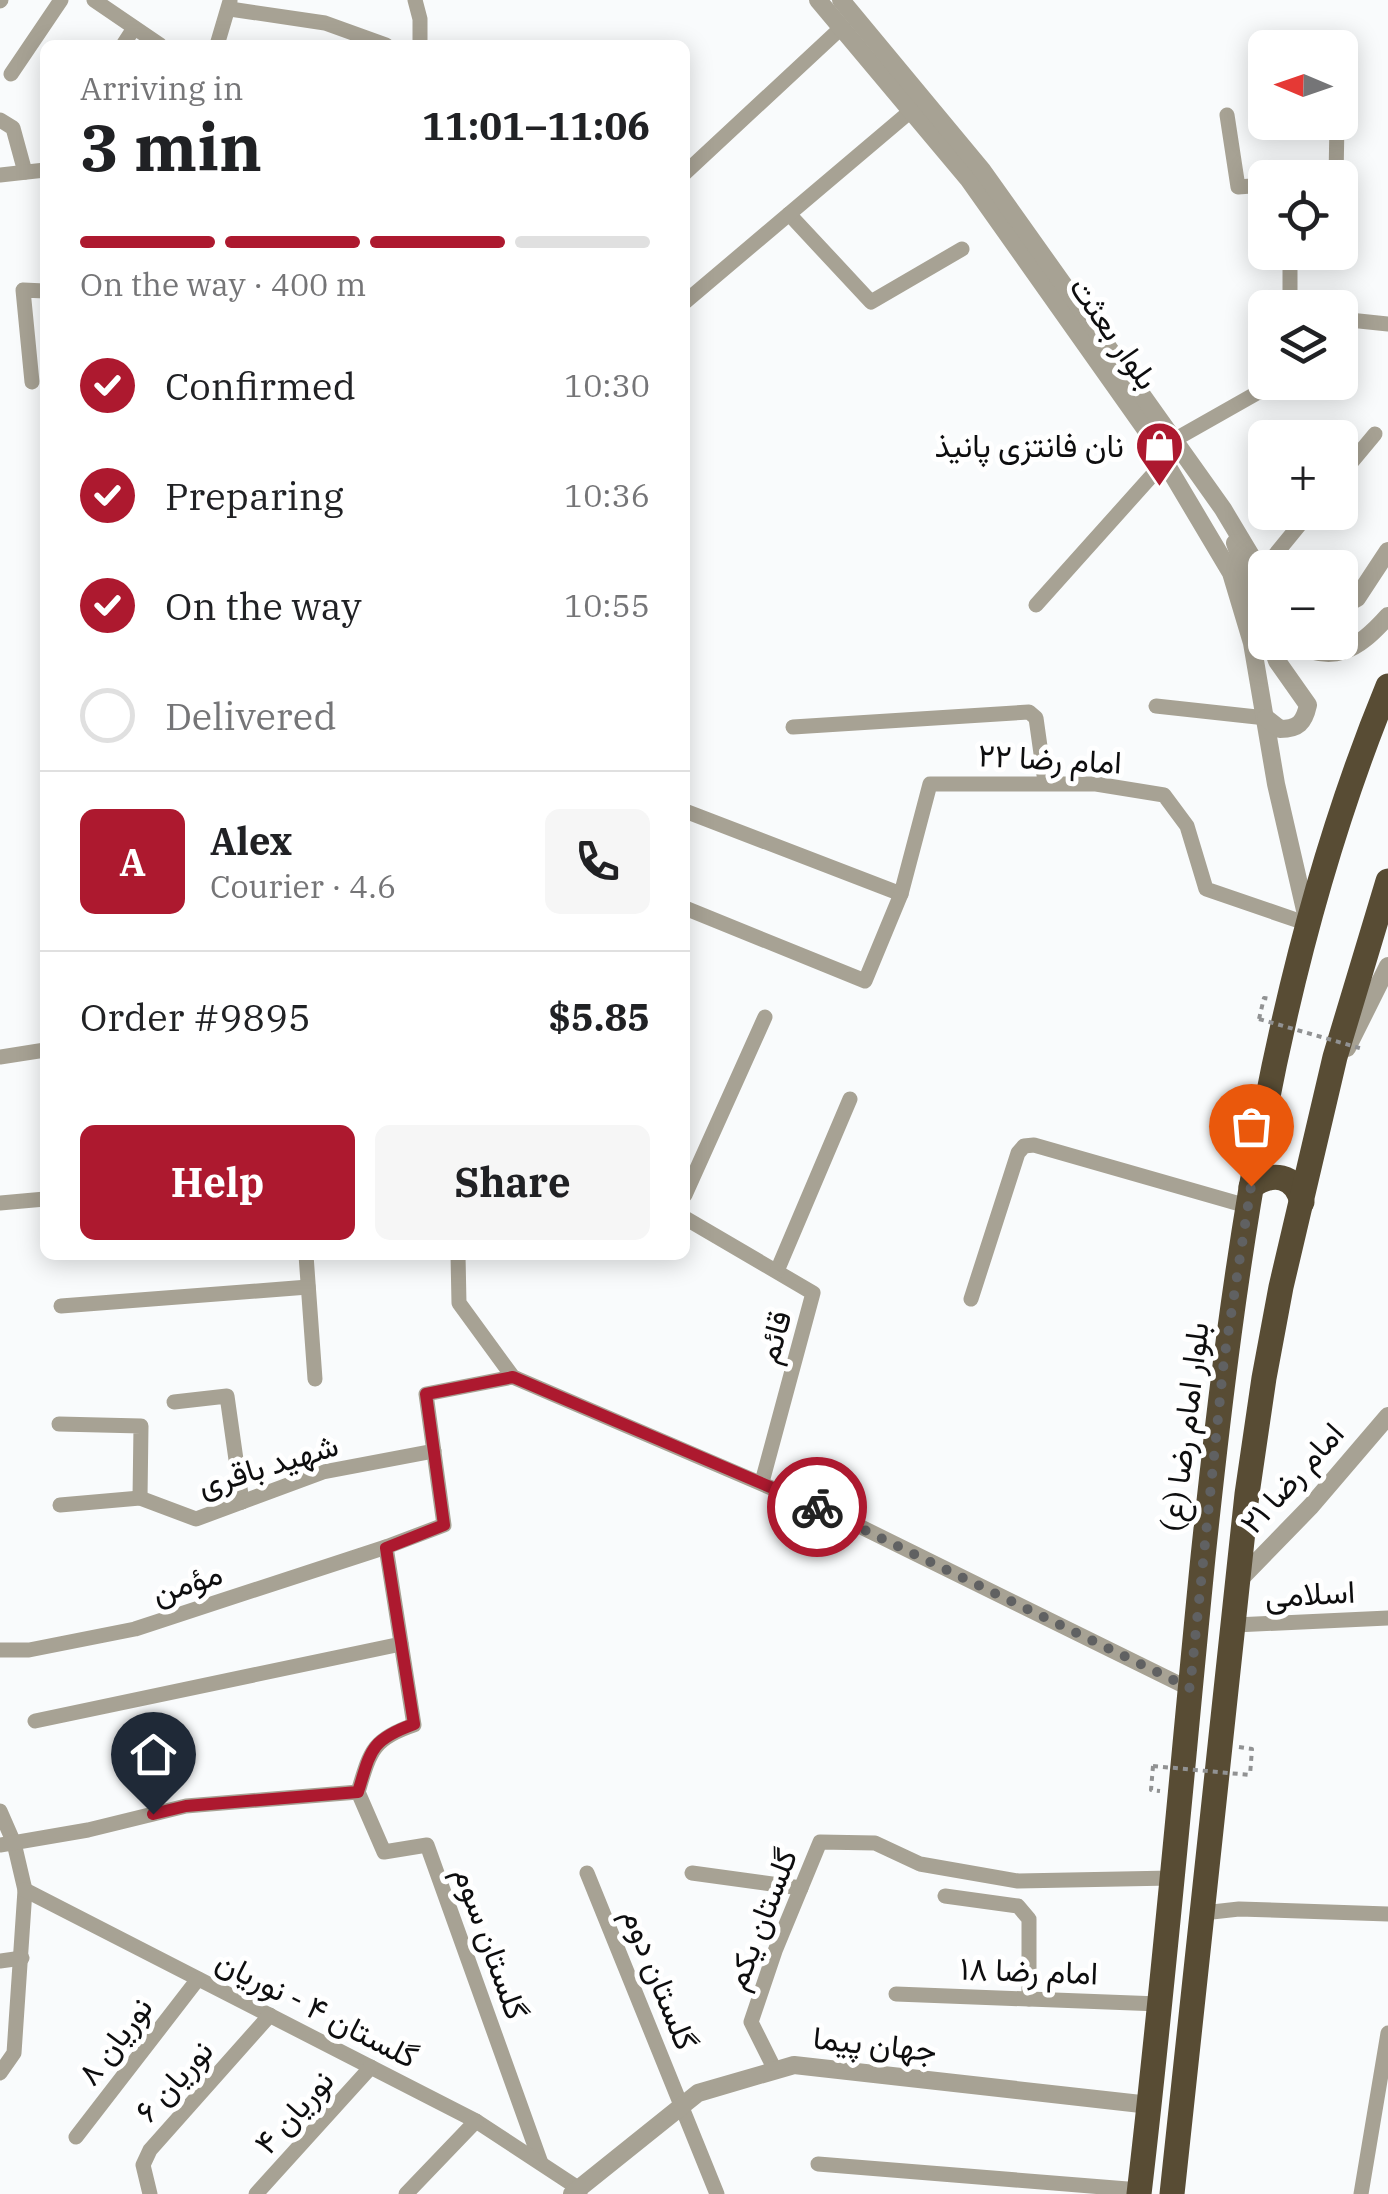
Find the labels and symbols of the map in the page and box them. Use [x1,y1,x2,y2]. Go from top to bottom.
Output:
north arrow [1248,30,1358,140]
street label: بلوار بعثت [1061,268,1169,397]
shop icon: نان فانتزی پانیذ [1133,420,1185,488]
place label: نان فانتزی پانیذ [935,424,1124,468]
street label: امام رضا ۲۲ [977,733,1123,784]
pin [1209,1084,1294,1187]
street label: قائم [746,1305,802,1368]
street label: بلوار امام رضا (ع) [1150,1320,1220,1534]
street label: امام رضا ۲۱ [1230,1413,1353,1543]
street label: شهید باقری [192,1423,343,1505]
courier [767,1457,867,1557]
street label: مؤمن [146,1551,227,1613]
street label: اسلامی [1264,1570,1356,1616]
pin [111,1712,196,1815]
street label: گلستان یکم [714,1842,807,1995]
street label: گلستان سوم [444,1860,539,2025]
street label: گلستان دوم [612,1901,708,2056]
street label: گلستان ۴ - نوریان [209,1939,426,2077]
street label: امام رضا ۱۸ [959,1947,1099,1994]
street label: نوریان ۸ [67,1988,161,2093]
street label: جهان پیما [811,2016,939,2072]
street label: نوریان ۶ [125,2030,221,2131]
street label: نوریان ۴ [244,2060,342,2163]

